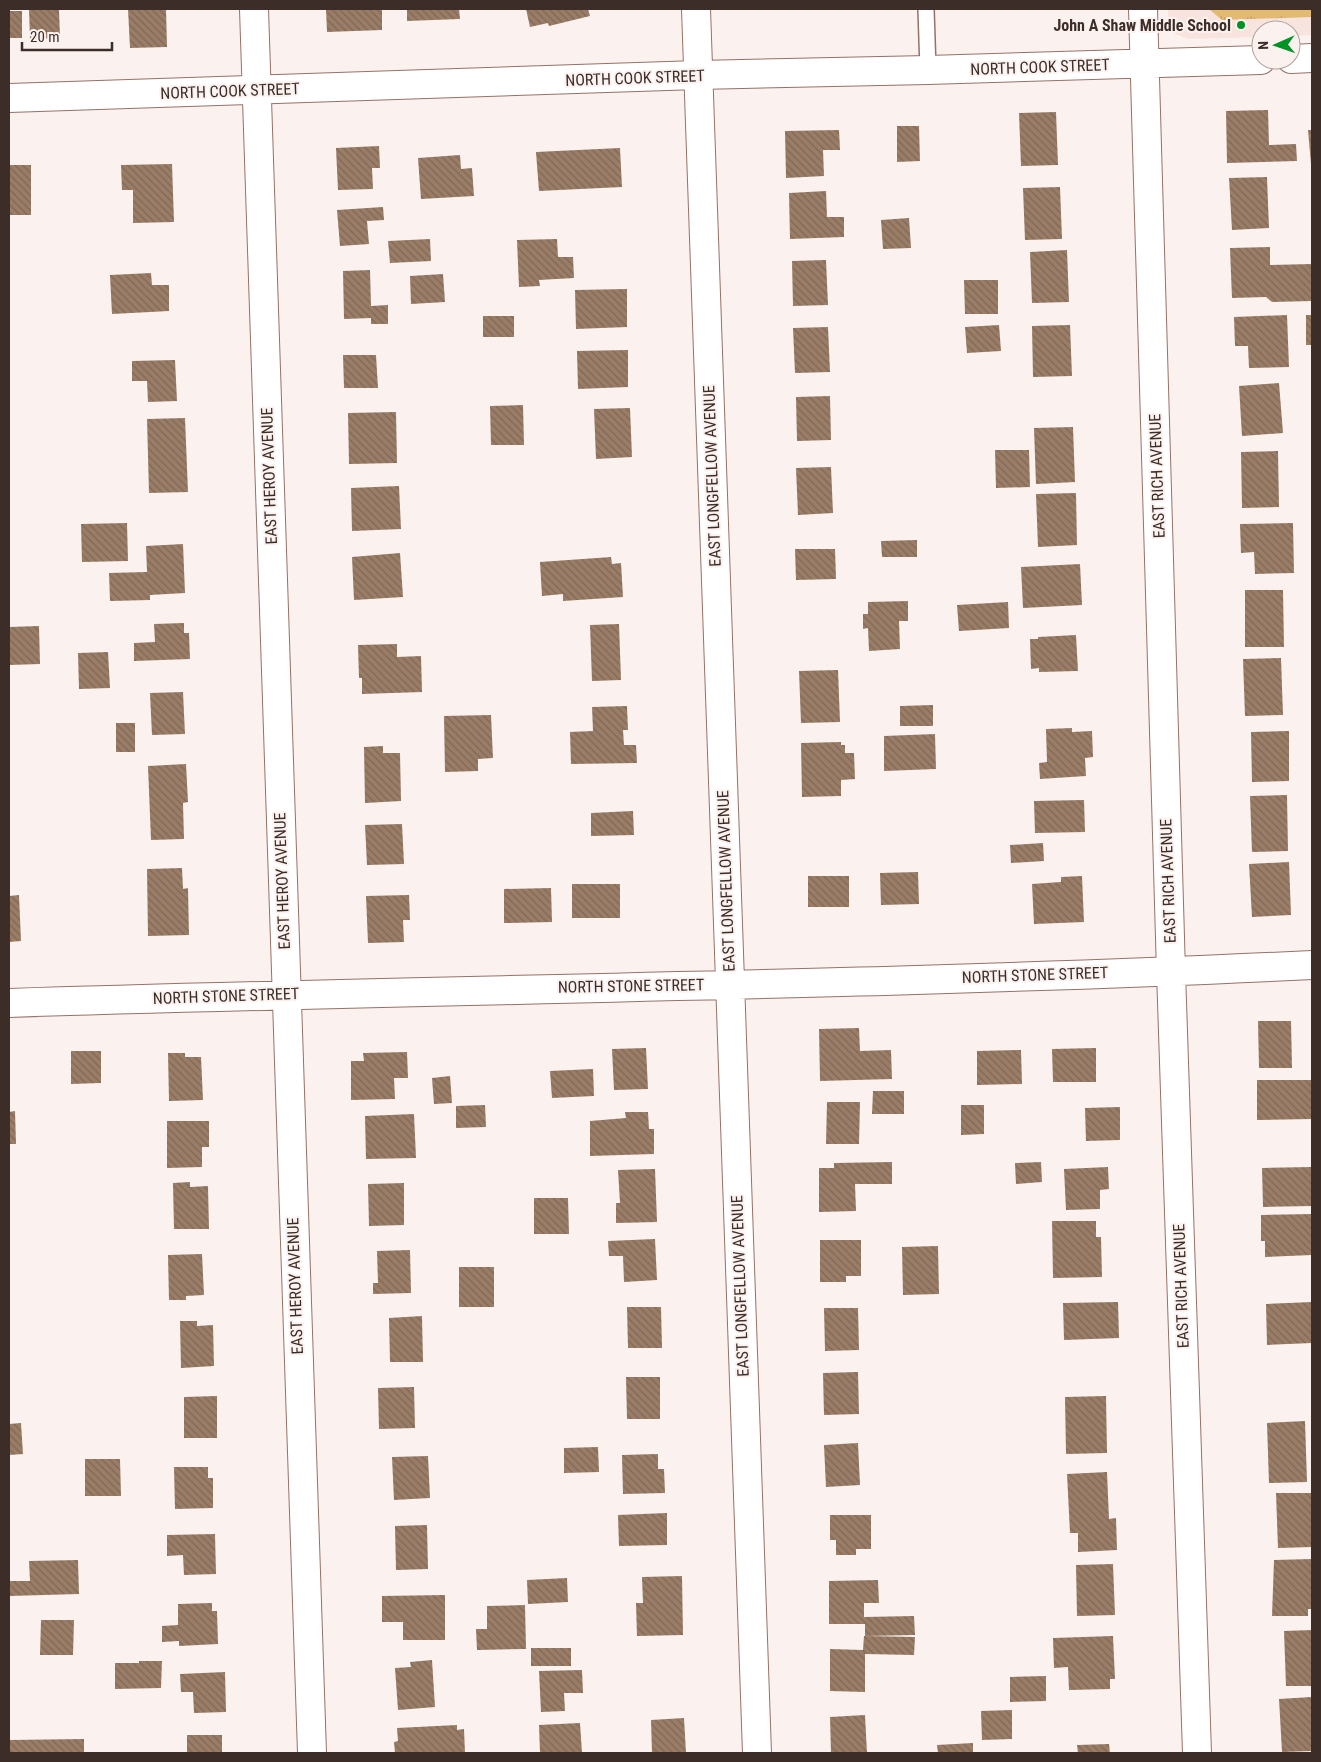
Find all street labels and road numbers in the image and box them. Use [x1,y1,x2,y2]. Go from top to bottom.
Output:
street label: NORTH COOK STREET [970,55,1110,79]
street label: NORTH COOK STREET [565,66,705,90]
street label: NORTH COOK STREET [160,79,300,103]
street label: EAST LONGFELLOW AVENUE [699,385,725,567]
street label: EAST HEROY AVENUE [257,407,281,545]
street label: EAST RICH AVENUE [1145,413,1169,539]
street label: EAST LONGFELLOW AVENUE [713,790,739,972]
street label: EAST HEROY AVENUE [270,812,294,950]
street label: EAST RICH AVENUE [1156,818,1180,944]
street label: NORTH STONE STREET [962,963,1108,987]
street label: NORTH STONE STREET [558,975,704,997]
street label: NORTH STONE STREET [153,984,299,1008]
street label: EAST LONGFELLOW AVENUE [727,1195,753,1377]
street label: EAST HEROY AVENUE [283,1217,307,1355]
street label: EAST RICH AVENUE [1169,1223,1193,1349]

